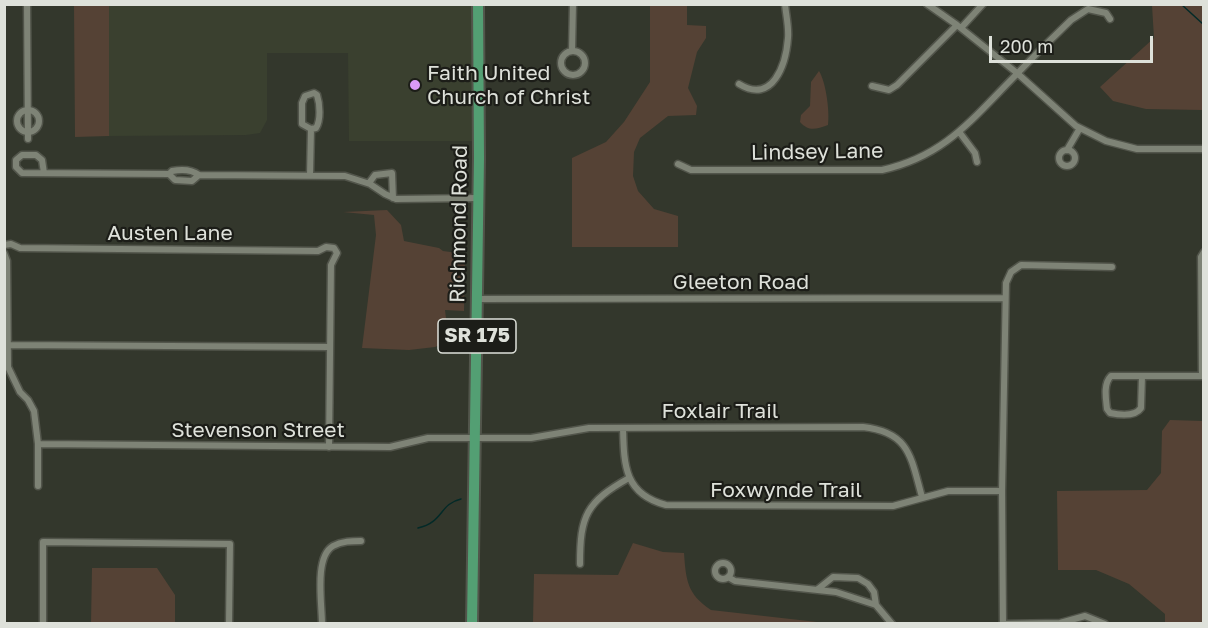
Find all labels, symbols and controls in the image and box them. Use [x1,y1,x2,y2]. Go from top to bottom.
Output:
scale bar [992,24,1156,62]
text: 200 m [1000,35,1053,57]
place label: Faith United Church of Christ [427,60,590,110]
marker: Faith United Church of Christ [408,78,422,92]
street label: Lindsey Lane [751,138,883,166]
street label: Richmond Road [445,145,473,303]
street label: Austen Lane [107,220,233,246]
street label: Gleeton Road [673,269,809,295]
road number: SR 175 [438,319,516,353]
street label: Foxlair Trail [662,398,778,424]
street label: Stevenson Street [171,417,345,443]
street label: Foxwynde Trail [710,477,862,503]

